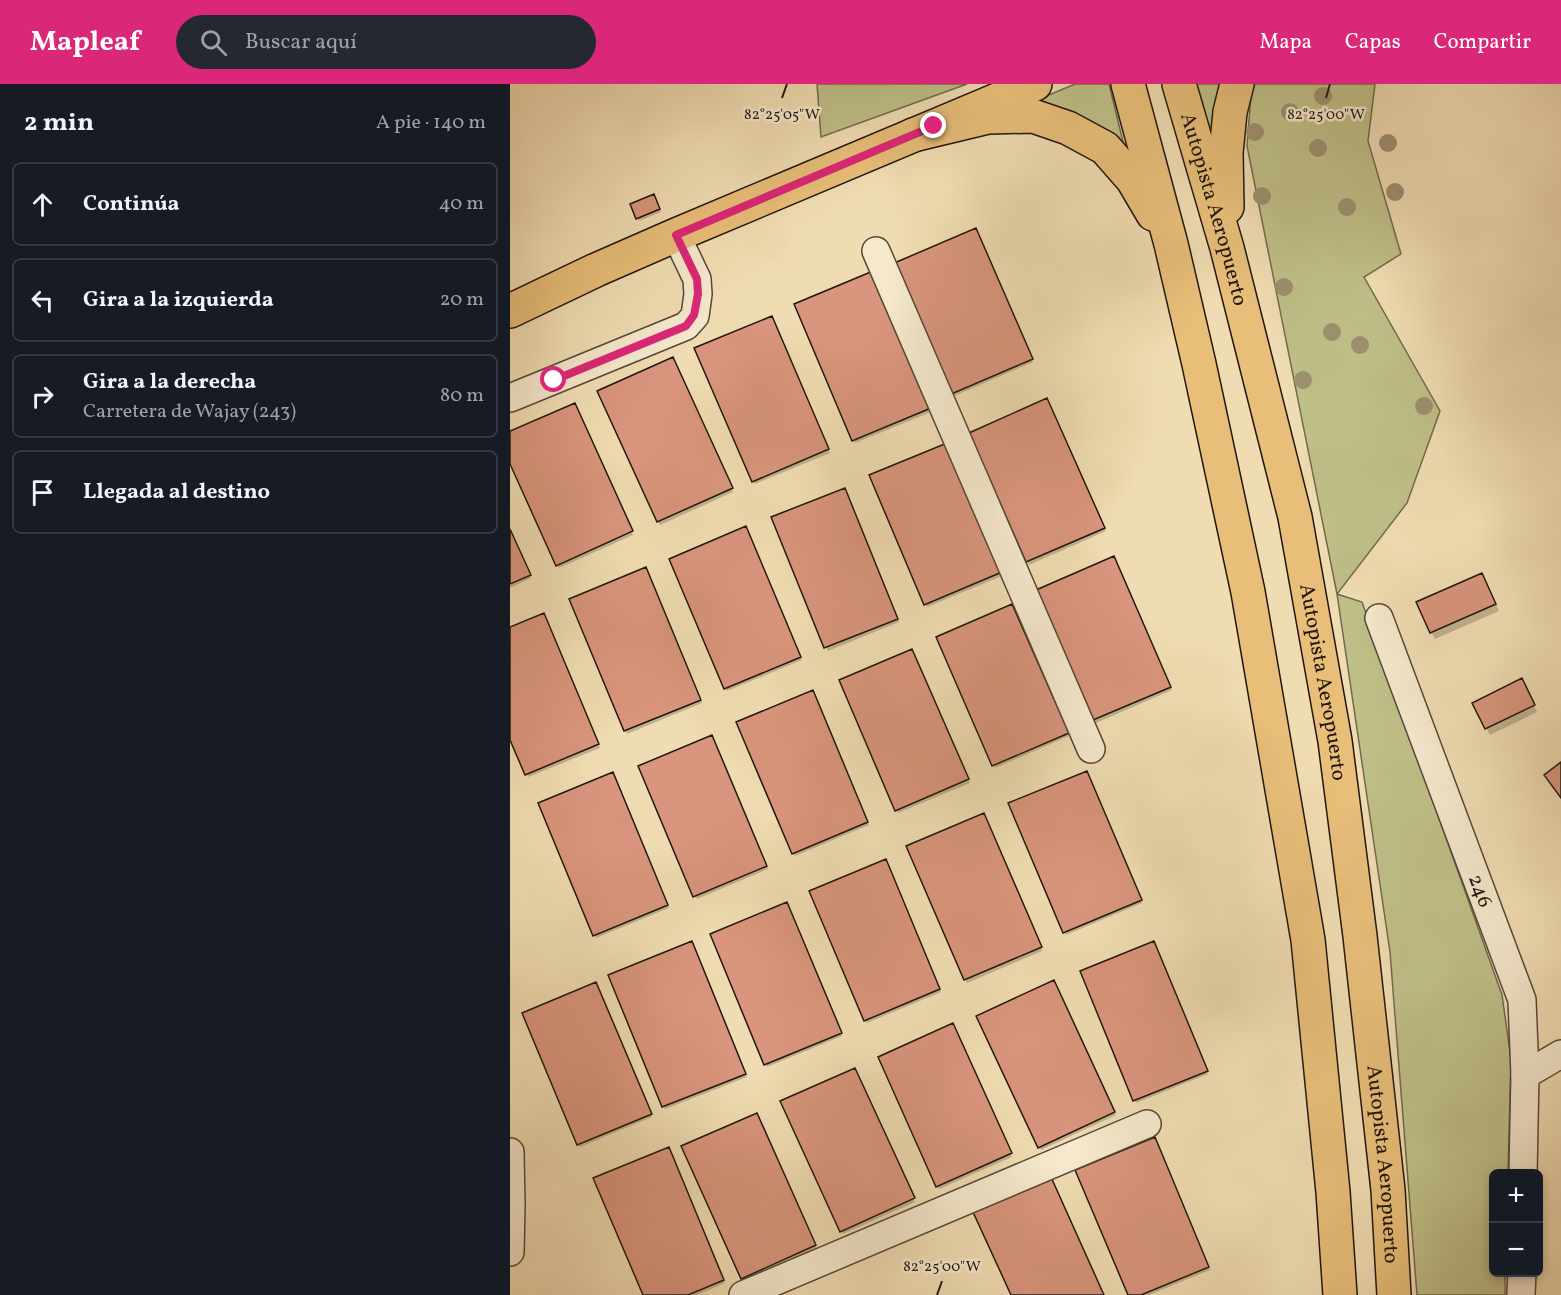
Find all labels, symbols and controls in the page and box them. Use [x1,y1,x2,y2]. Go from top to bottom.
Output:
search box [176,15,596,69]
text: Mapleaf [30,23,140,62]
icon: search [197,26,230,59]
text: Buscar aquí [245,27,357,58]
text: Mapa [1260,28,1312,57]
text: Capas [1345,28,1401,57]
text: Compartir [1434,28,1531,57]
text: 2 min [24,105,94,141]
text: 82°25'05"W [744,105,820,126]
text: 82°25'00"W [1287,105,1365,126]
text: A pie · 140 m [376,109,486,137]
street label: Autopista Aeropuerto [1172,109,1254,309]
route end [920,112,946,138]
icon: ahead [26,188,59,221]
text: Continúa [83,189,180,220]
text: 40 m [439,190,484,218]
icon: left [26,284,59,317]
text: Gira a la izquierda [83,285,274,316]
text: 20 m [440,286,484,314]
route start [540,366,566,392]
text: Gira a la derecha [83,367,256,398]
icon: right [26,380,59,413]
text: 80 m [440,382,484,410]
text: Carretera de Wajay (243) [83,398,296,426]
icon: arrive [26,476,59,509]
text: Llegada al destino [83,477,270,508]
street label: Autopista Aeropuerto [1291,582,1353,783]
street label: 246 [1460,870,1499,912]
street label: Autopista Aeropuerto [1358,1064,1405,1264]
map controls [1489,1169,1543,1277]
button: + [1489,1169,1543,1223]
button: − [1489,1223,1543,1277]
text: 82°25'00"W [903,1257,981,1278]

